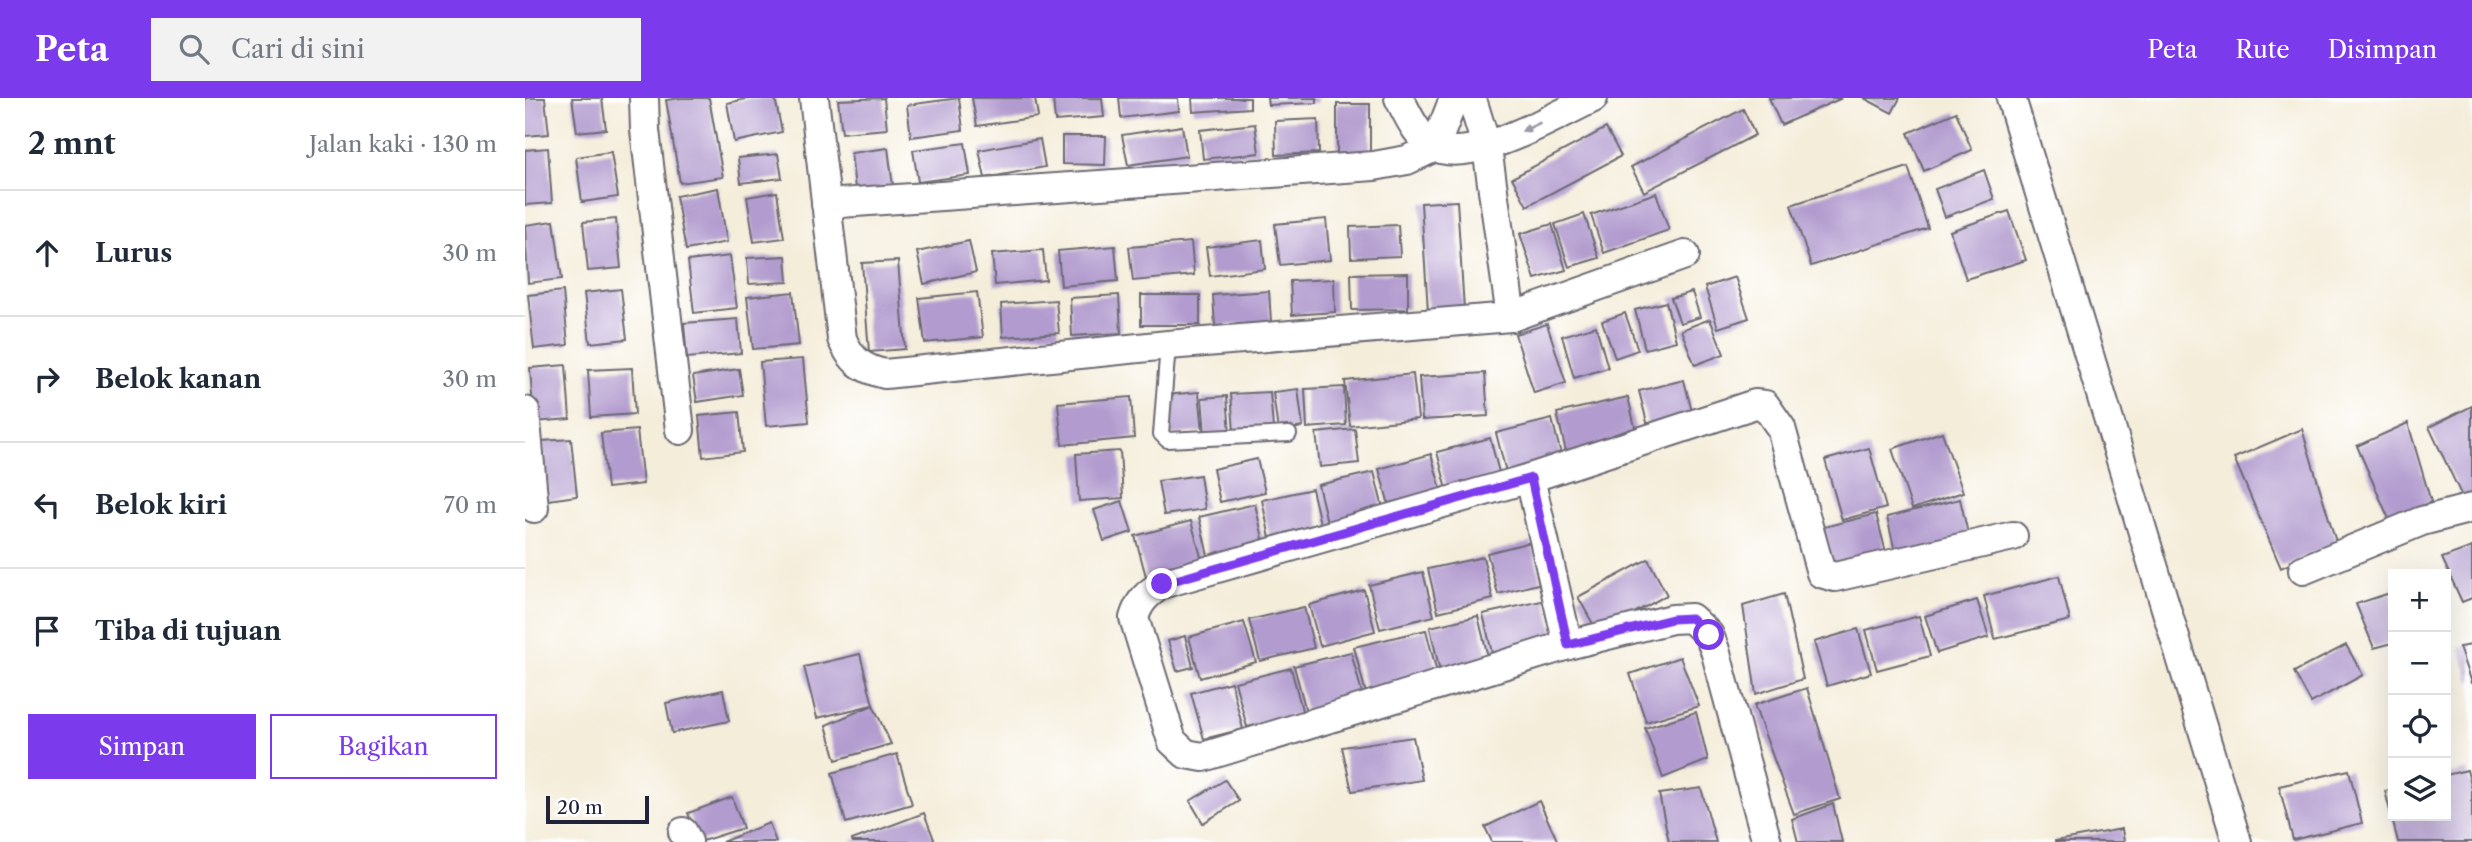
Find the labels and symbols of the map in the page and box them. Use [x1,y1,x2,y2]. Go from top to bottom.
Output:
one-way arrow [1521,121,1541,133]
route end [1146,568,1177,599]
route start [1693,619,1724,650]
scale bar [546,793,649,825]

